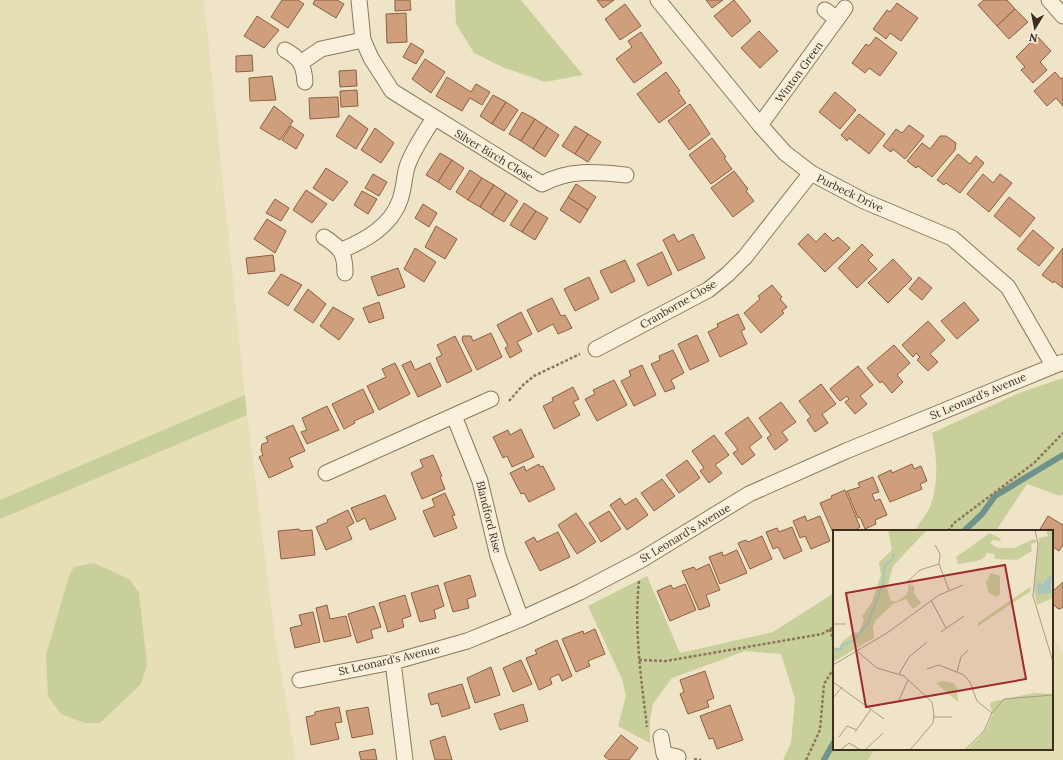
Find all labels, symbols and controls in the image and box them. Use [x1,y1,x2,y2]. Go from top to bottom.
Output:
north arrow [1015,8,1055,48]
text: N [1027,30,1039,45]
street label: Winton Green [772,38,826,105]
street label: Silver Birch Close [452,126,536,184]
street label: Purbeck Drive [814,171,886,215]
street label: Cranborne Close [637,276,719,332]
street label: St Leonard's Avenue [928,369,1028,423]
street label: Blandford Rise [473,479,505,555]
street label: St Leonard's Avenue [637,500,733,566]
inset map [833,530,1053,750]
street label: St Leonard's Avenue [337,642,441,678]

